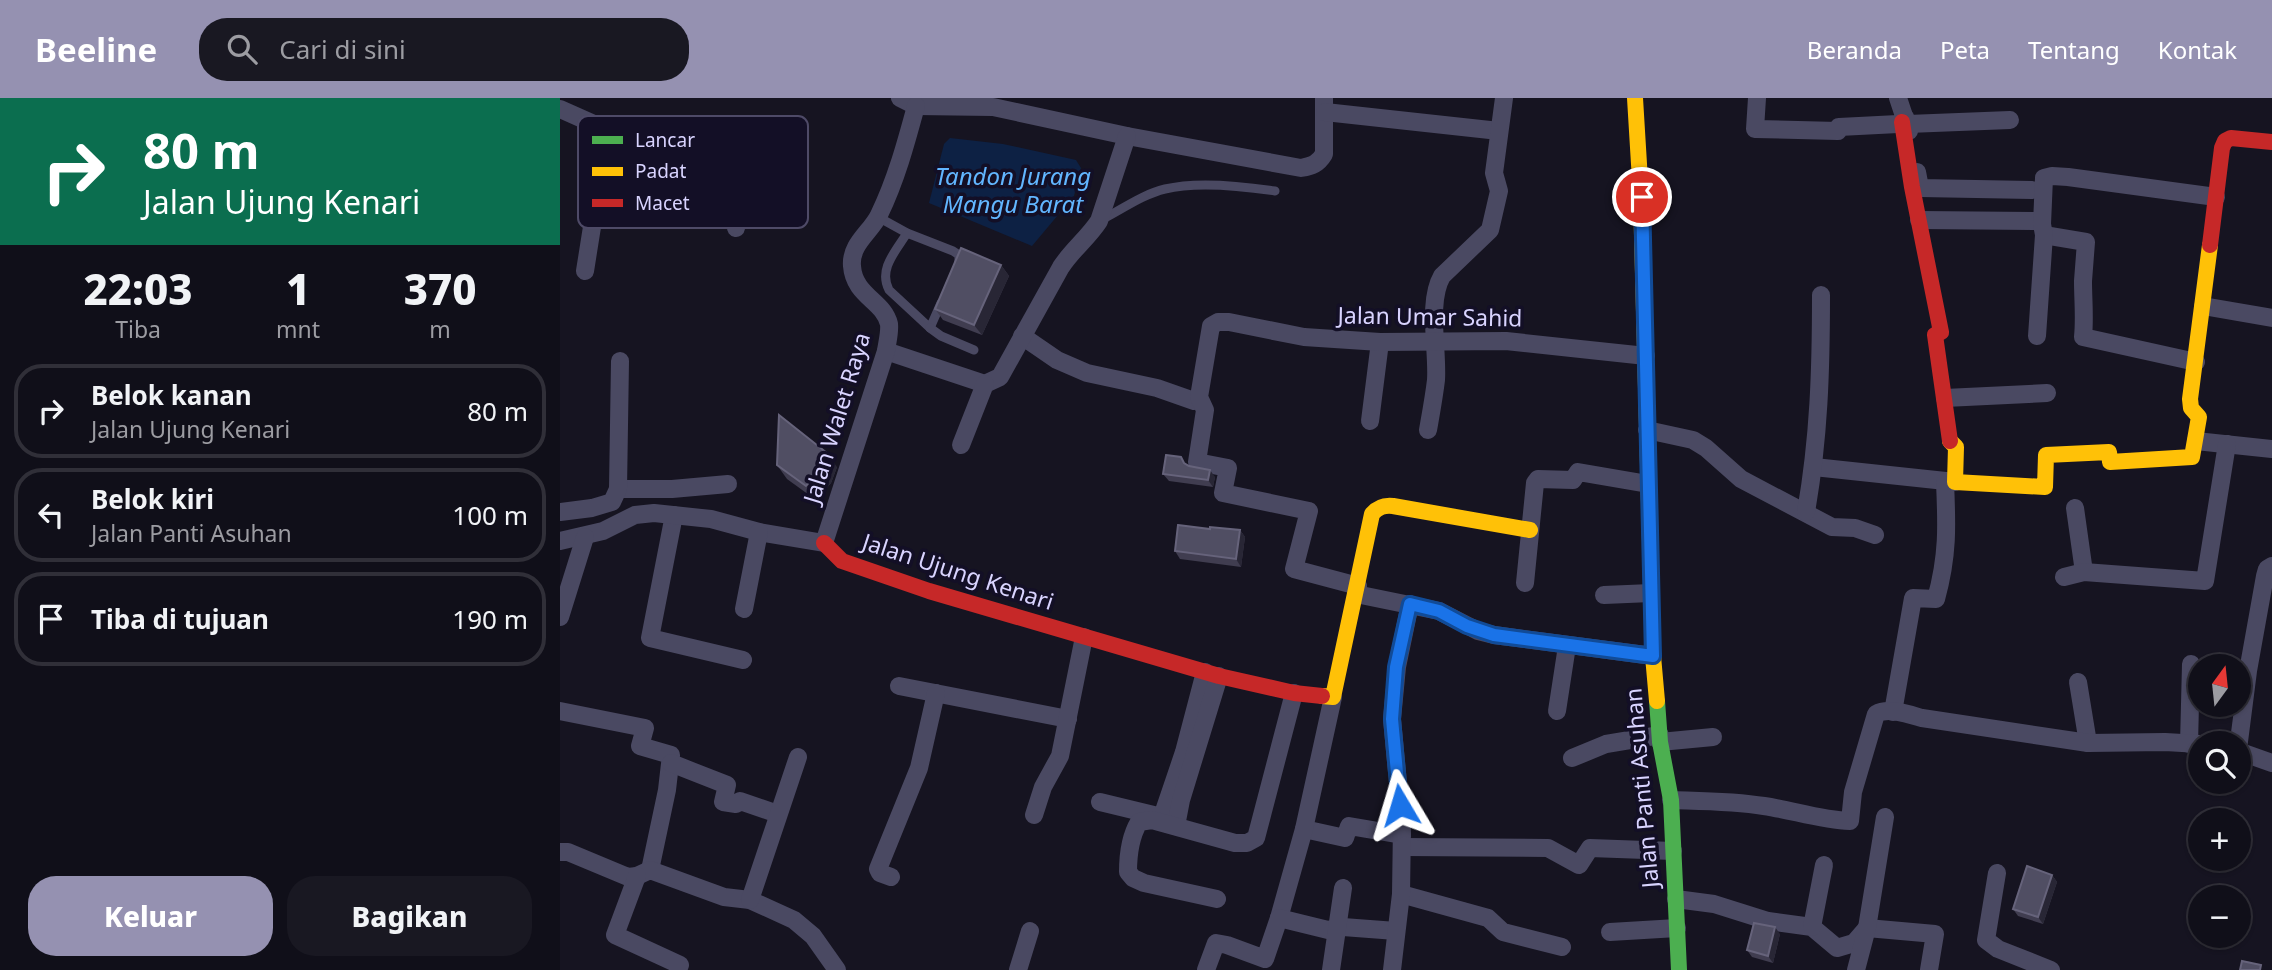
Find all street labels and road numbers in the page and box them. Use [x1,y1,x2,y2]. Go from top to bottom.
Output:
street label: Jalan Umar Sahid [1335,298,1523,334]
street label: Jalan Walet Raya [794,328,877,509]
street label: Jalan Ujung Kenari [857,524,1058,617]
street label: Jalan Panti Asuhan [1616,687,1666,891]

